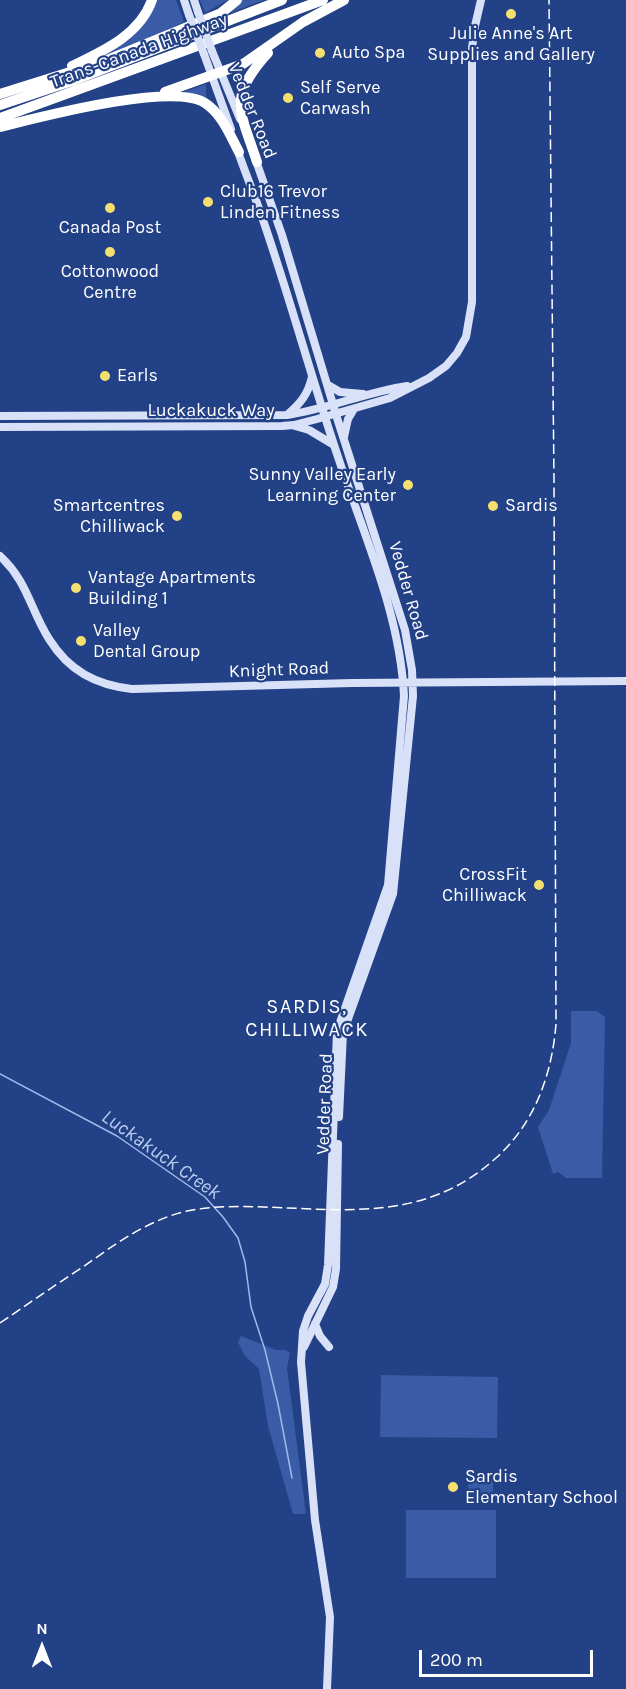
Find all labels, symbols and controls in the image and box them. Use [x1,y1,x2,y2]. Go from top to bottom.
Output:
marker: Julie Anne's Art Supplies and Gallery [504,7,518,21]
street label: Trans-Canada Highway [47,9,231,93]
place label: Julie Anne's Art Supplies and Gallery [427,23,595,66]
place label: Auto Spa [332,42,405,64]
marker: Auto Spa [313,46,327,60]
street label: Vedder Road [223,60,281,162]
place label: Self Serve Carwash [300,77,381,119]
marker: Self Serve Carwash [281,91,295,105]
place label: Club16 Trevor Linden Fitness [220,181,340,224]
marker: Club16 Trevor Linden Fitness [201,195,215,209]
marker: Canada Post [103,201,117,215]
place label: Canada Post [59,217,161,239]
marker: Cottonwood Centre [103,245,117,259]
place label: Cottonwood Centre [61,261,159,304]
place label: Earls [117,365,158,387]
marker: Earls [98,369,112,383]
street label: Luckakuck Way [147,400,275,422]
place label: Sunny Valley Early Learning Center [248,464,396,506]
marker: Sunny Valley Early Learning Center [401,478,415,492]
place label: Smartcentres Chilliwack [53,495,165,538]
place label: Sardis [505,495,558,517]
marker: Sardis [486,499,500,513]
marker: Smartcentres Chilliwack [170,509,184,523]
street label: Vedder Road [384,539,432,643]
place label: Vantage Apartments Building 1 [88,567,256,610]
marker: Vantage Apartments Building 1 [69,581,83,595]
place label: Valley Dental Group [93,620,200,662]
marker: Valley Dental Group [74,634,88,648]
street label: Knight Road [228,657,330,683]
place label: CrossFit Chilliwack [442,864,527,906]
marker: CrossFit Chilliwack [532,878,546,892]
district label: SARDIS, CHILLIWACK [245,995,369,1042]
street label: Vedder Road [312,1053,338,1155]
water label: Luckakuck Creek [97,1105,225,1205]
place label: Sardis Elementary School [465,1466,618,1508]
marker: Sardis Elementary School [446,1480,460,1494]
north arrow [12,1617,72,1677]
text: N [36,1619,48,1638]
scale bar [422,1638,596,1676]
text: 200 m [430,1649,483,1671]

